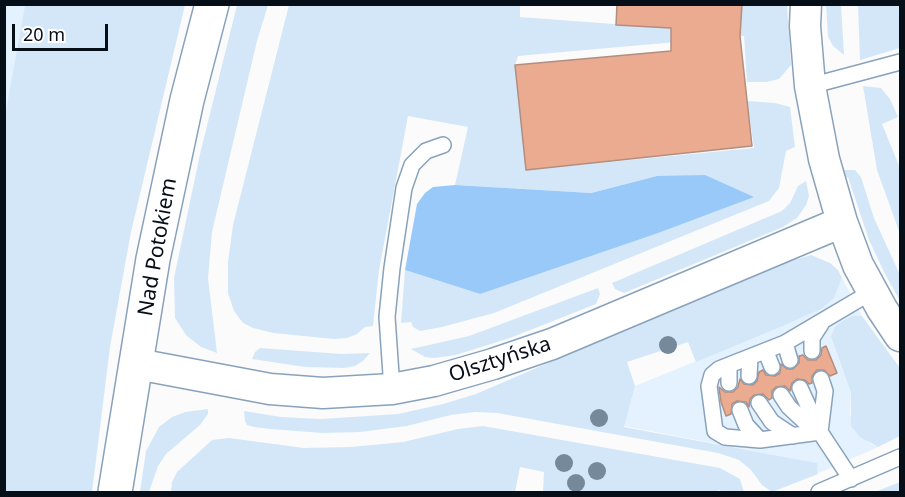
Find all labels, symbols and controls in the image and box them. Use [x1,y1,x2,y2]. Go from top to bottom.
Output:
scale bar [15,12,111,50]
text: 20 m [23,22,65,46]
street label: Nad Potokiem [133,176,183,318]
street label: Olsztyńska [446,332,554,388]

